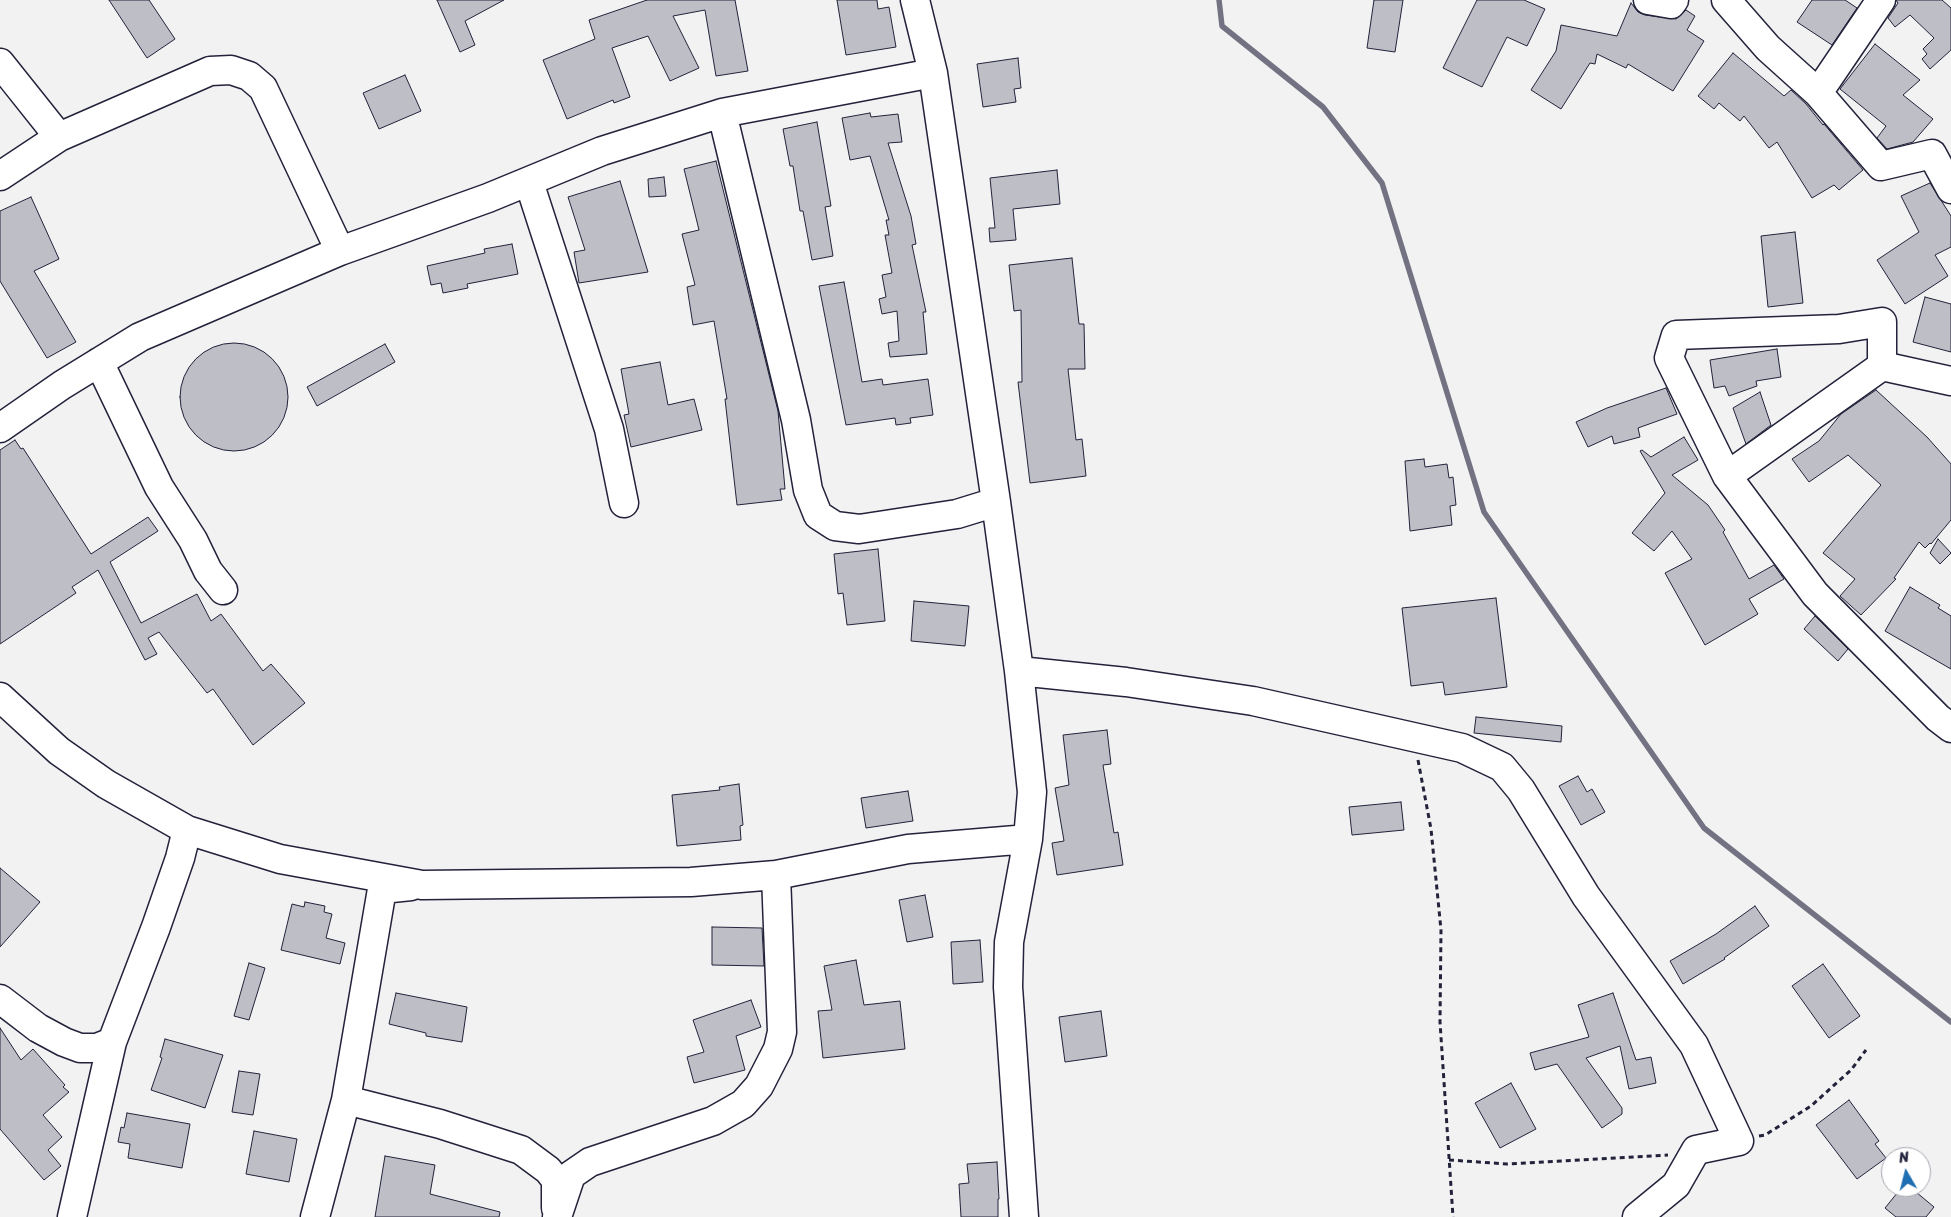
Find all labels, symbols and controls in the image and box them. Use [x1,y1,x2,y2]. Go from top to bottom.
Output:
text: N [1897,1145,1911,1171]
north arrow [1881,1147,1931,1197]

